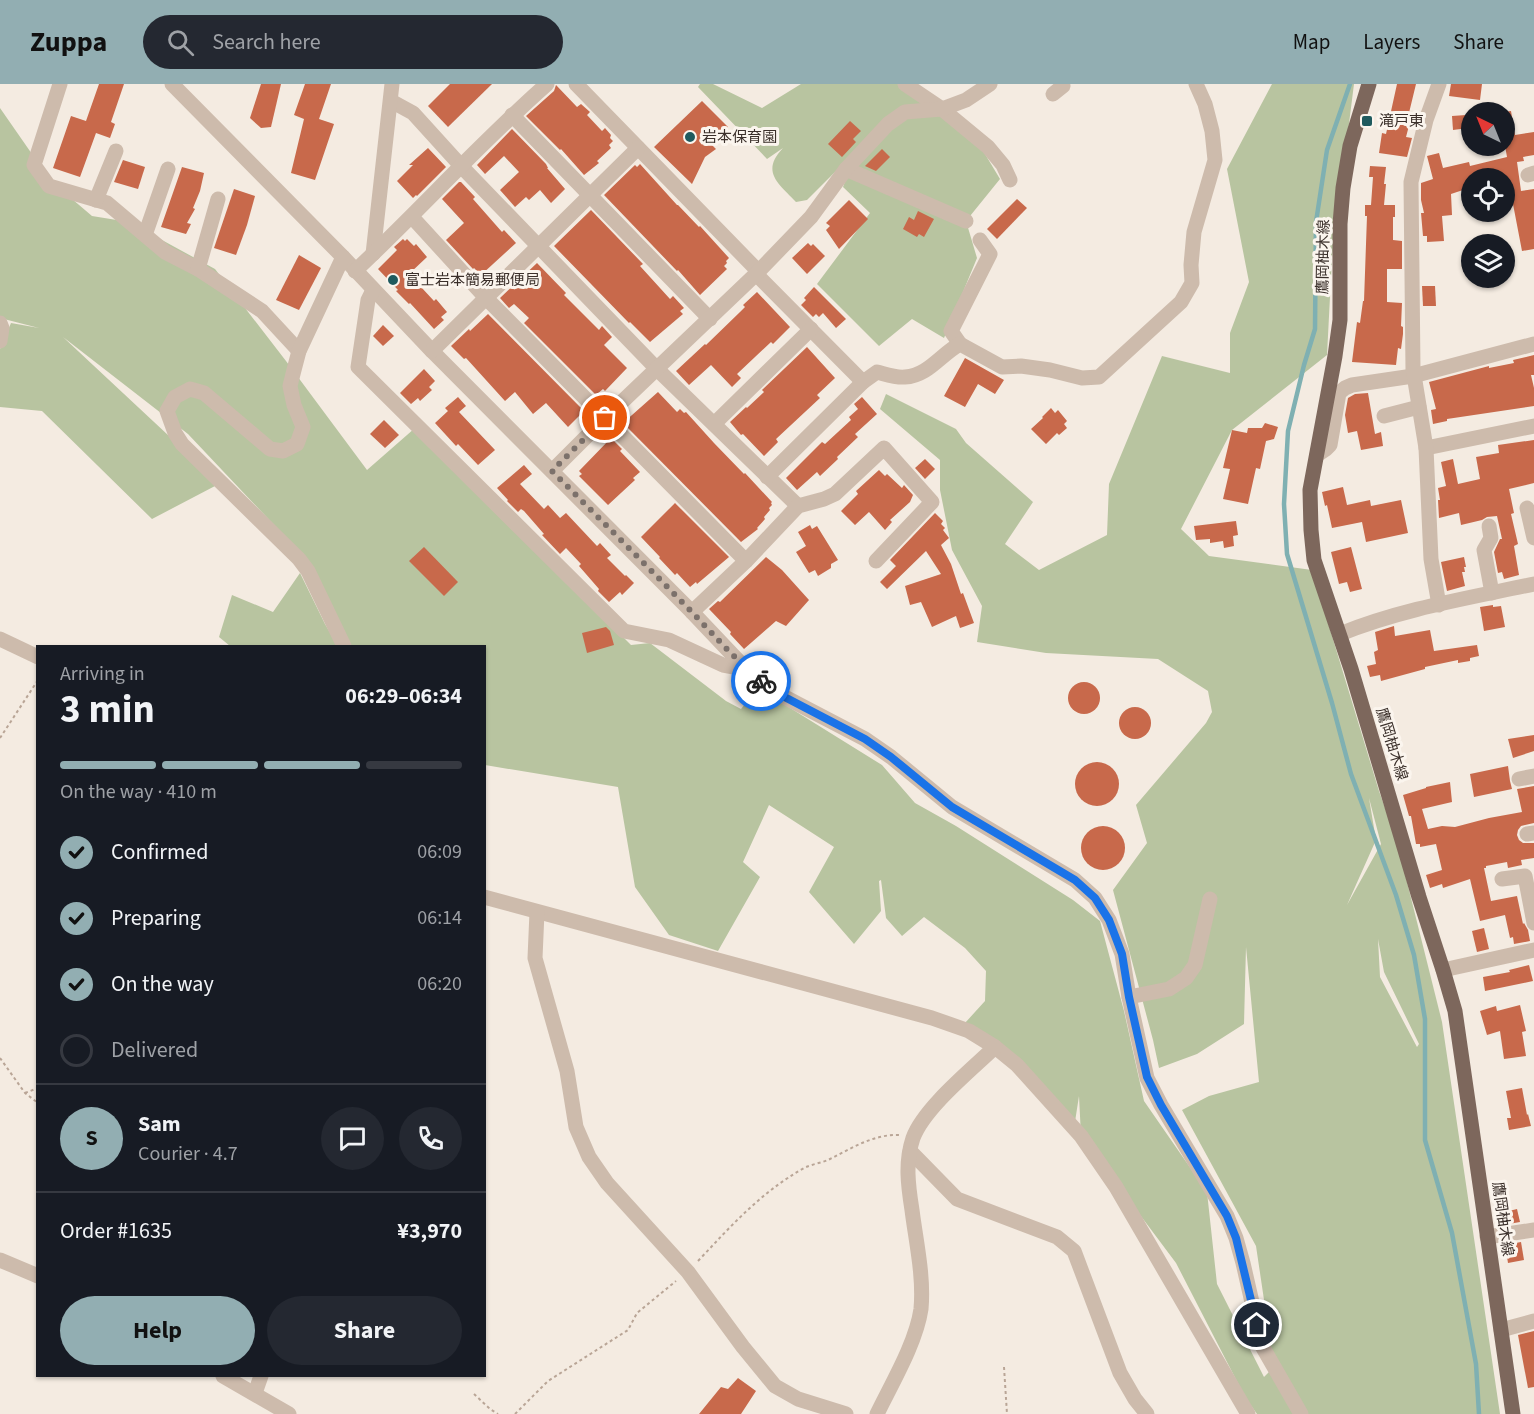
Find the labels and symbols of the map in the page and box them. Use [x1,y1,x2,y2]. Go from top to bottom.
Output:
north arrow [1461,102,1515,156]
place label: 滝戸東 [1379,111,1424,132]
marker: 滝戸東 [1360,114,1374,128]
place label: 岩本保育園 [702,127,777,148]
marker: 岩本保育園 [683,130,697,144]
street label: 鷹岡柚木線 [1312,219,1335,295]
place label: 富士岩本簡易郵便局 [405,270,540,291]
marker: 富士岩本簡易郵便局 [386,273,400,287]
pin [579,392,630,443]
courier [731,651,791,711]
street label: 鷹岡柚木線 [1371,705,1413,783]
street label: 鷹岡柚木線 [1487,1180,1518,1258]
pin [1231,1299,1282,1350]

